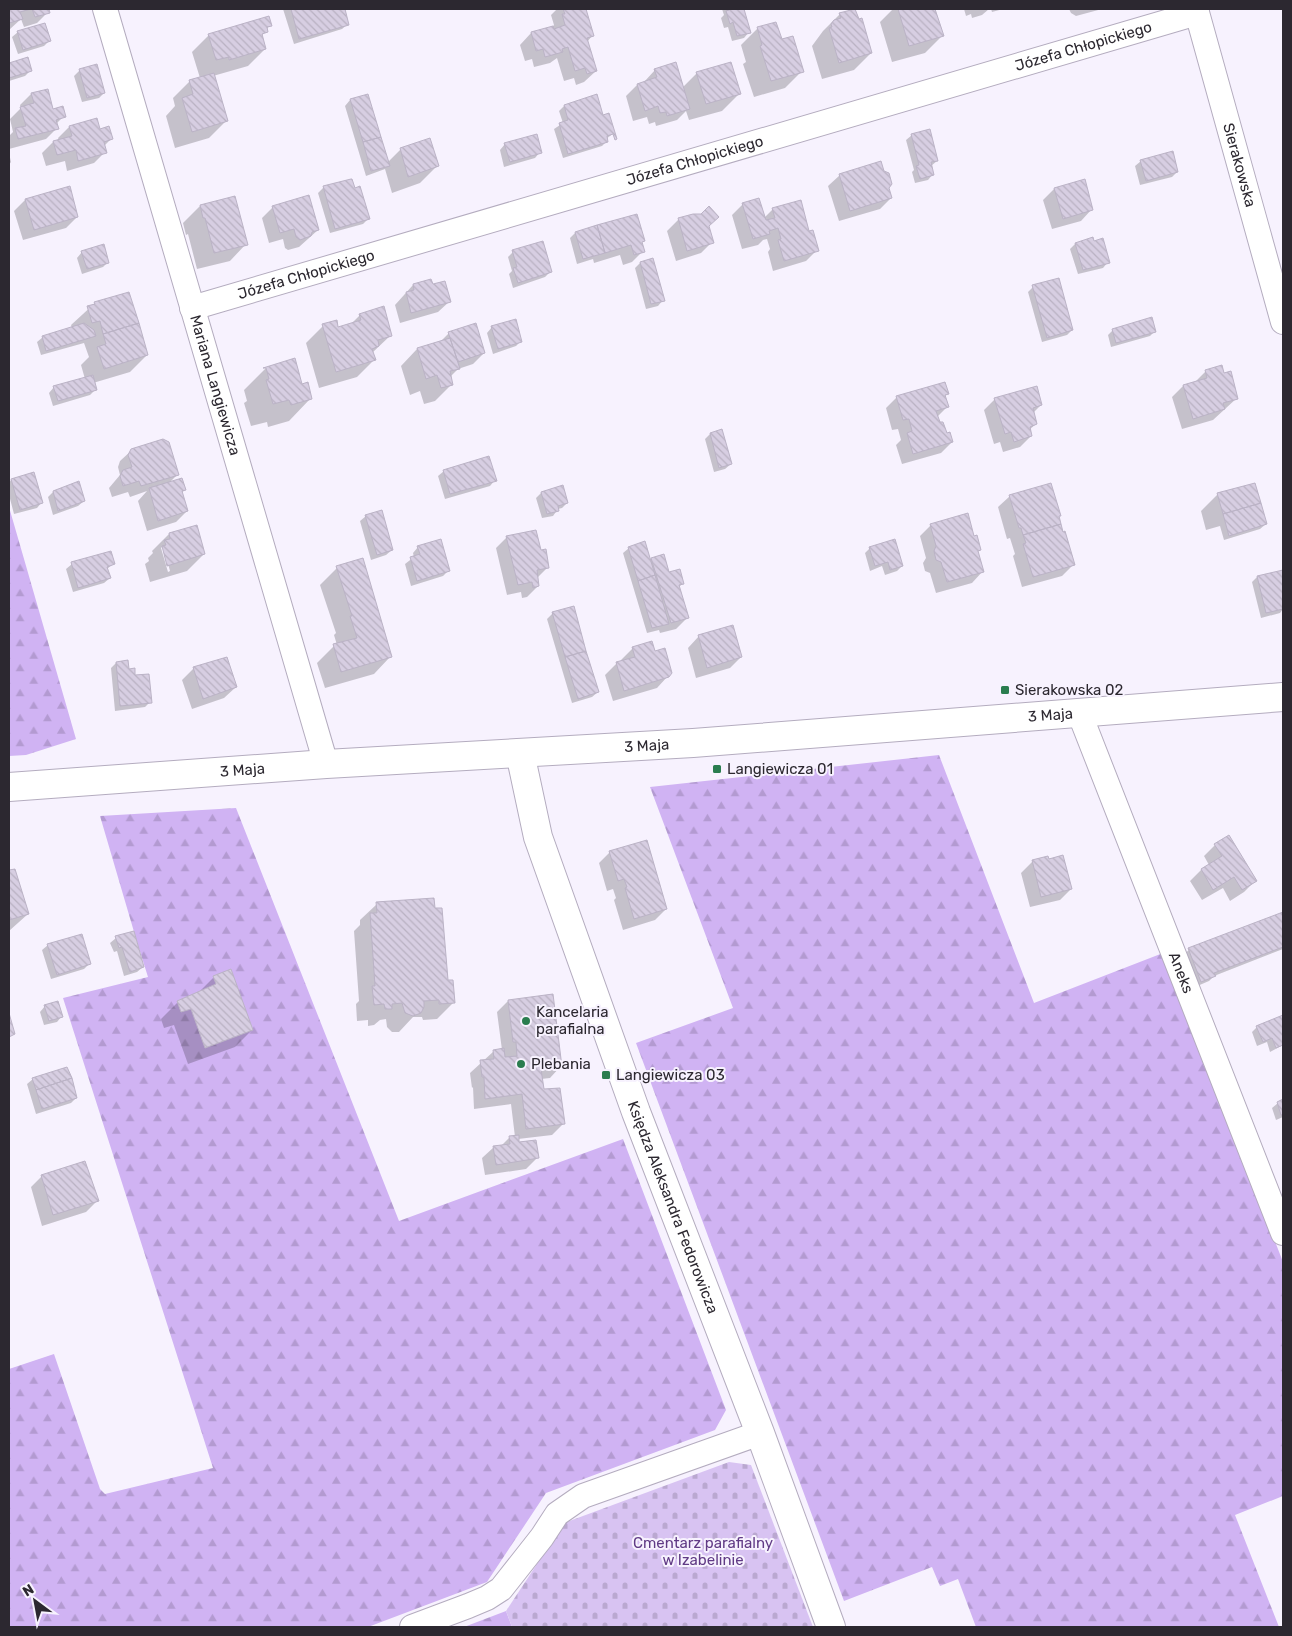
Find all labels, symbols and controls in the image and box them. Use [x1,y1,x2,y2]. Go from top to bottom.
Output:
street label: Józefa Chłopickiego [1013,18,1154,75]
street label: Sierakowska [1219,121,1260,209]
street label: Józefa Chłopickiego [624,132,765,189]
street label: Józefa Chłopickiego [236,246,377,303]
street label: Mariana Langiewicza [186,313,244,458]
place label: Sierakowska 02 [1015,681,1124,699]
marker: Sierakowska 02 [999,684,1011,696]
street label: 3 Maja [1027,704,1074,726]
street label: 3 Maja [624,735,670,756]
street label: 3 Maja [219,759,266,781]
place label: Langiewicza 01 [727,760,833,778]
marker: Langiewicza 01 [711,763,723,775]
street label: Aneks [1165,950,1197,996]
place label: Kancelaria parafialna [536,1003,609,1038]
marker: Kancelaria parafialna [520,1015,532,1027]
place label: Plebania [531,1055,591,1073]
marker: Plebania [515,1058,527,1070]
place label: Langiewicza 03 [616,1066,725,1084]
marker: Langiewicza 03 [600,1069,612,1081]
street label: Księdza Aleksandra Fedorowicza [624,1099,722,1316]
park label: Cmentarz parafialny w Izabelinie [633,1534,773,1569]
north arrow [10,1576,60,1626]
text: N [20,1581,37,1600]

